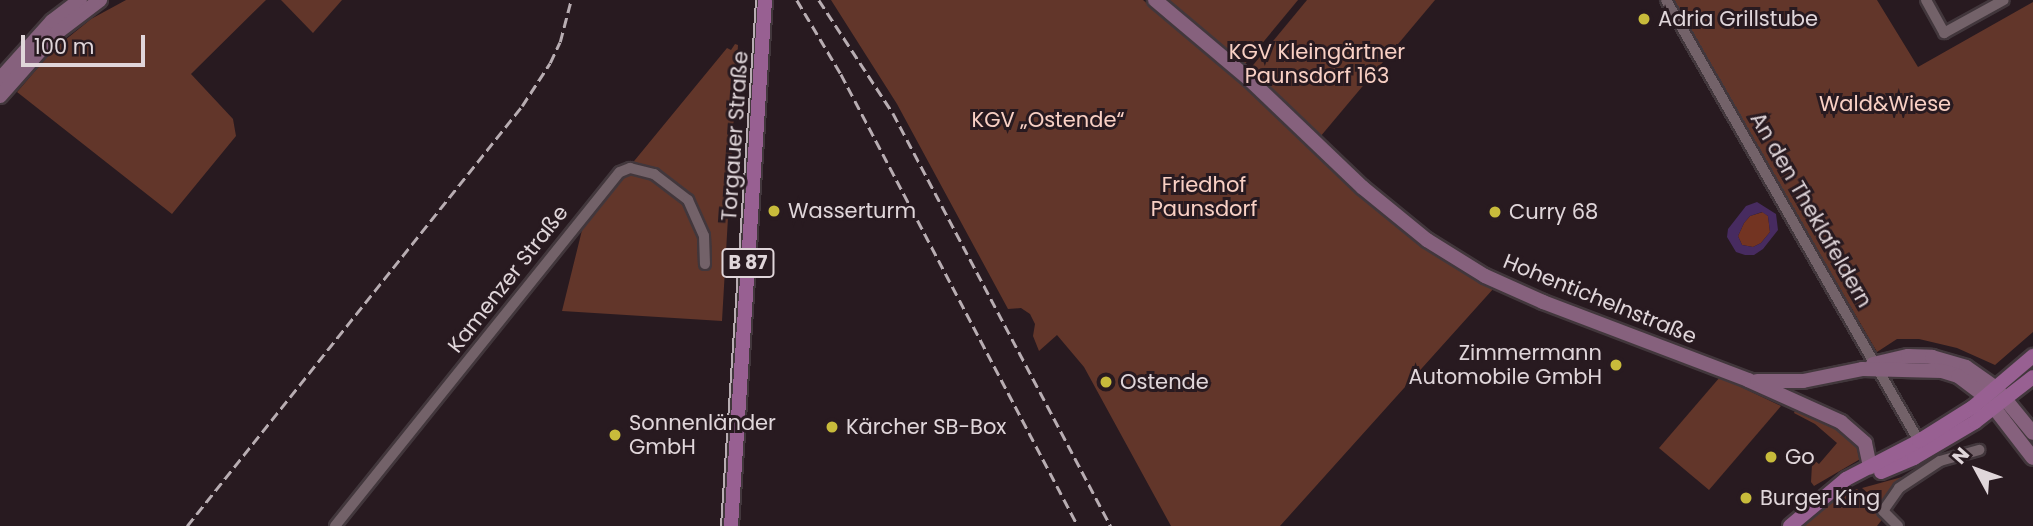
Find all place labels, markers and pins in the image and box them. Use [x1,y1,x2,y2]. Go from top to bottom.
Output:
place label: Adria Grillstube [1658,6,1818,32]
marker: Adria Grillstube [1636,11,1652,27]
place label: Wasserturm [788,198,916,224]
place label: Curry 68 [1509,199,1598,225]
marker: Wasserturm [766,203,782,219]
marker: Curry 68 [1487,204,1503,220]
place label: Zimmermann Automobile GmbH [1408,340,1602,390]
marker: Zimmermann Automobile GmbH [1608,357,1624,373]
place label: Ostende [1120,369,1209,395]
marker: Ostende [1098,374,1114,390]
place label: Sonnenländer GmbH [629,410,776,460]
place label: Kärcher SB-Box [846,414,1006,440]
marker: Kärcher SB-Box [824,419,840,435]
marker: Sonnenländer GmbH [607,427,623,443]
place label: Go [1785,444,1815,470]
marker: Go [1763,449,1779,465]
place label: Burger King [1760,485,1880,511]
marker: Burger King [1738,490,1754,506]

